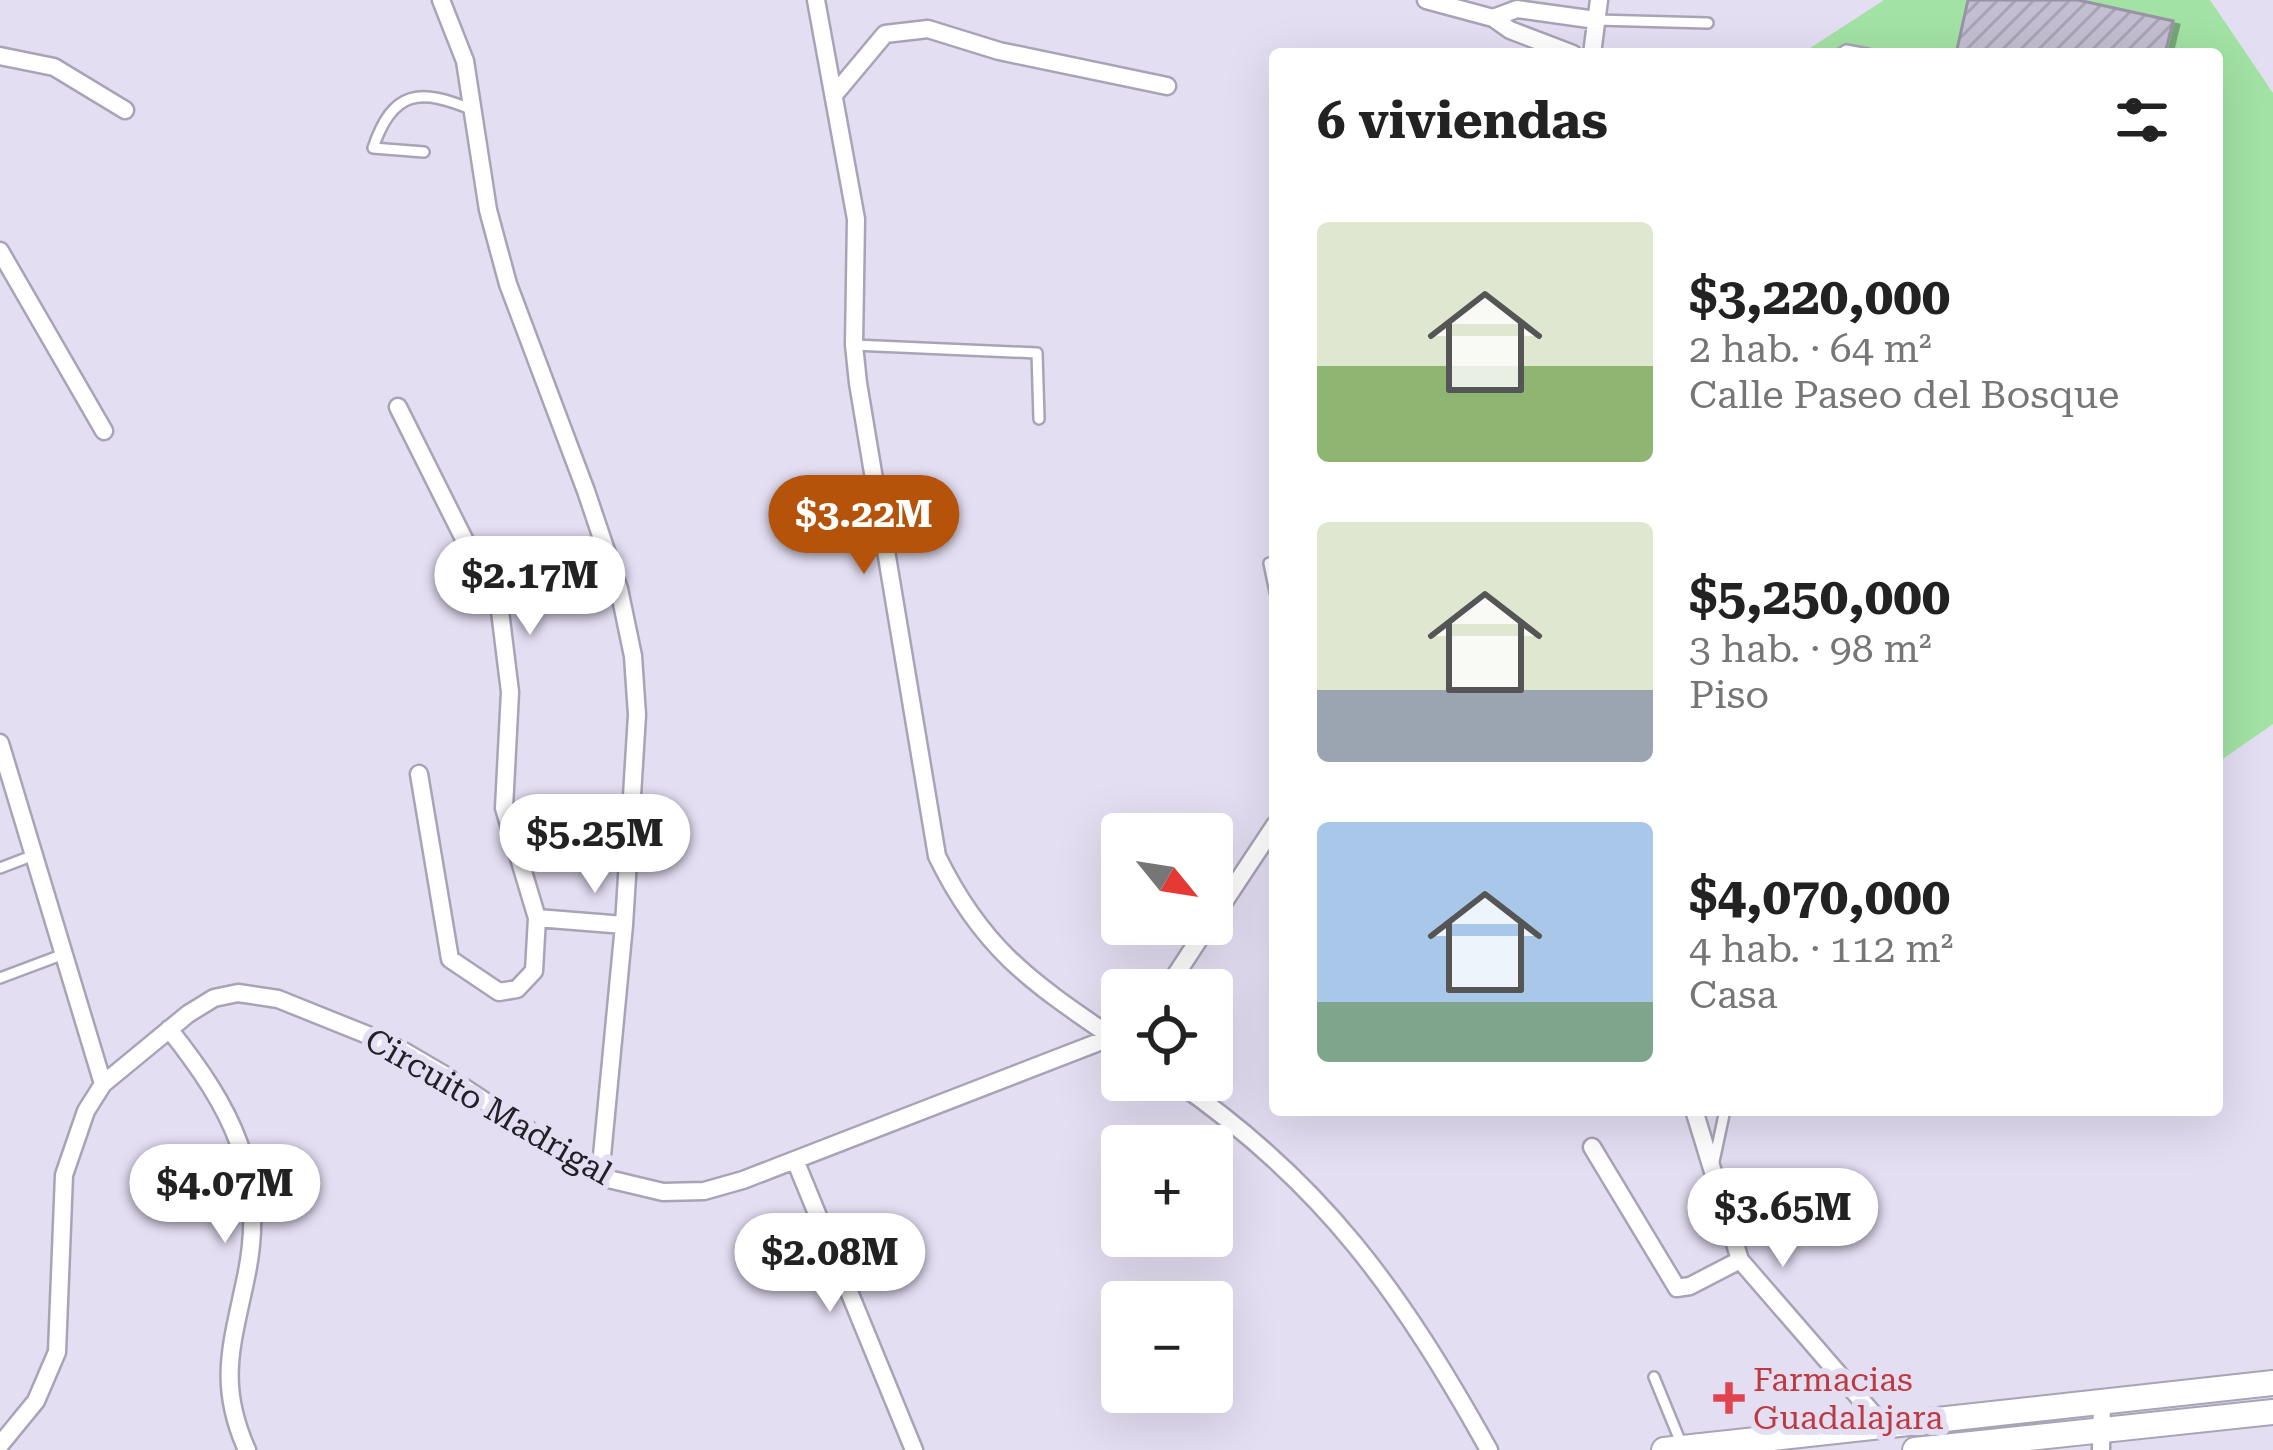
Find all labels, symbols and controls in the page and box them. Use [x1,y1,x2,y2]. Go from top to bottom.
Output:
icon: filters [2109,87,2175,153]
text: 6 viviendas [1317,91,1608,150]
text: $3,220,000 [1689,267,1950,326]
icon: home [1413,270,1557,414]
text: 2 hab. · 64 m² [1689,326,1932,372]
text: Calle Paseo del Bosque [1689,372,2119,418]
pin: $3.22M [766,475,962,577]
text: $3.22M [795,491,933,537]
pin: $2.17M [432,536,628,638]
text: $2.17M [461,552,599,598]
text: $5,250,000 [1689,567,1950,626]
icon: home [1413,570,1557,714]
text: 3 hab. · 98 m² [1689,626,1932,672]
text: Piso [1689,672,1769,718]
pin: $5.25M [497,794,693,896]
text: $5.25M [526,810,664,856]
north arrow [1101,813,1233,945]
map controls [1101,813,1233,1413]
text: $4,070,000 [1689,867,1950,926]
icon: home [1413,870,1557,1014]
text: 4 hab. · 112 m² [1689,926,1953,972]
button: locate [1101,969,1233,1101]
text: Casa [1689,972,1778,1018]
street label: Circuito Madrigal [359,1020,619,1193]
button: + [1101,1125,1233,1257]
pin: $4.07M [127,1144,323,1246]
text: $4.07M [156,1160,294,1206]
pin: $3.65M [1685,1168,1881,1270]
text: $3.65M [1714,1184,1852,1230]
pin: $2.08M [732,1213,928,1315]
text: $2.08M [761,1229,899,1275]
button: − [1101,1281,1233,1413]
place label: Farmacias Guadalajara [1753,1360,1944,1437]
marker: Farmacias Guadalajara [1716,1385,1742,1411]

